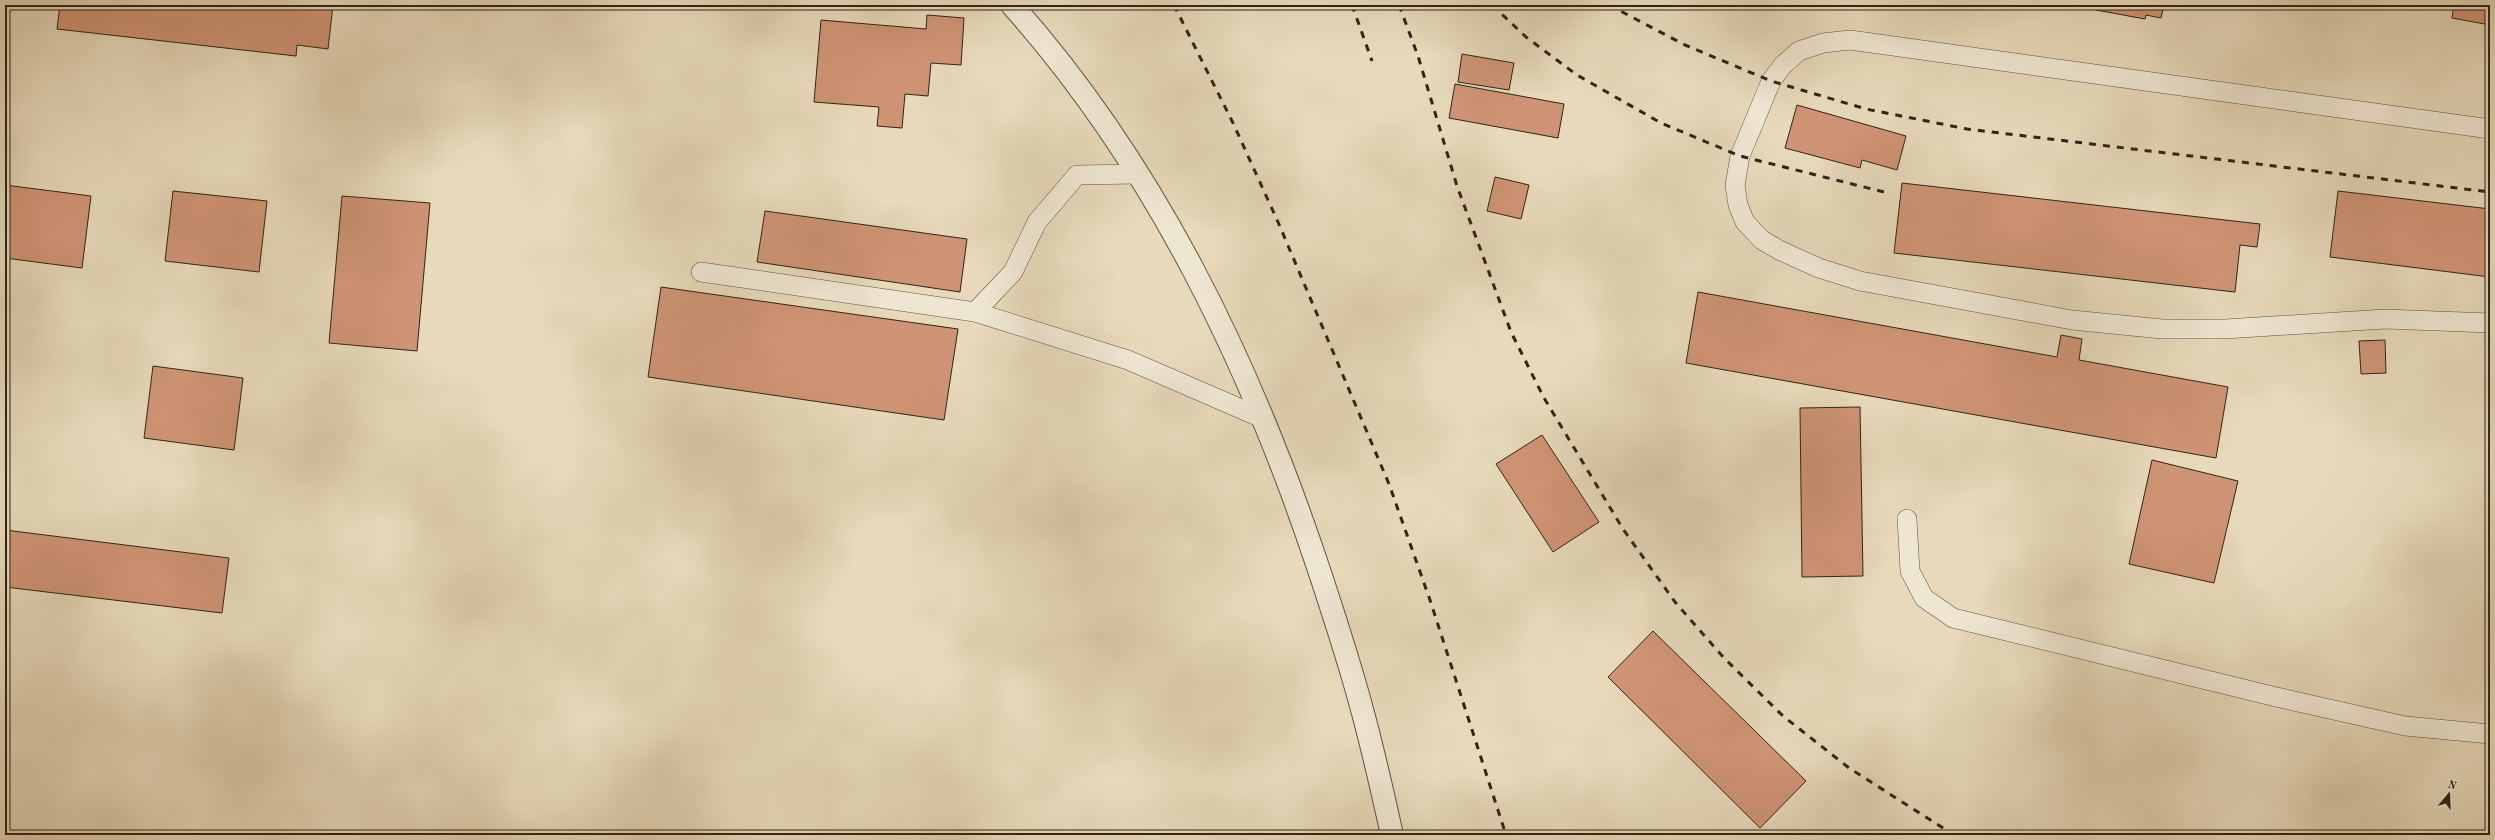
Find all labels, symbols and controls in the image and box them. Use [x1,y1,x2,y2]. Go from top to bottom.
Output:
north arrow [2429,774,2469,814]
text: N [2446,779,2458,793]

